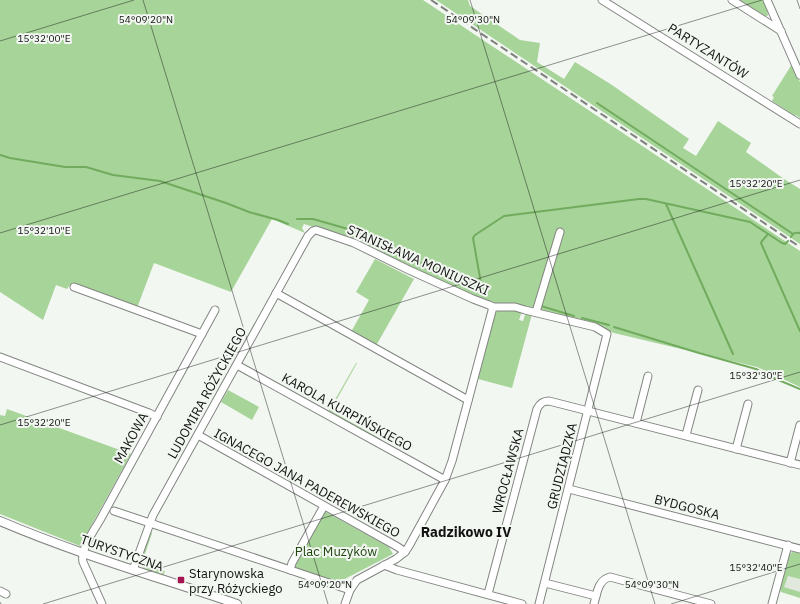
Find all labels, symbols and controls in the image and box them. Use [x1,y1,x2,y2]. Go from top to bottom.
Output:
text: 54°09'20"N [119,13,173,26]
text: 54°09'30"N [446,13,500,26]
street label: PARTYZANTÓW [665,19,752,83]
text: 15°32'00"E [17,32,71,45]
text: 15°32'20"E [729,177,783,190]
street label: STANISŁAWA MONIUSZKI [344,221,492,299]
text: 15°32'10"E [17,224,71,237]
street label: LUDOMIRA RÓŻYCKIEGO [164,324,250,462]
street label: KAROLA KURPIŃSKIEGO [279,369,415,455]
text: 15°32'30"E [729,369,783,382]
street label: MAKOWA [110,409,152,467]
text: 15°32'20"E [17,416,71,429]
street label: GRUDZIĄDZKA [543,420,581,511]
street label: IGNACEGO JANA PADEREWSKIEGO [211,425,403,541]
street label: WROCŁAWSKA [488,426,528,516]
street label: BYDGOSKA [652,491,722,523]
district label: Radzikowo IV [421,523,511,541]
street label: TURYSTYCZNA [78,531,166,575]
park label: Plac Muzyków [295,543,377,560]
text: 15°32'40"E [729,561,783,574]
place label: Starynowska przy Różyckiego [189,565,283,597]
marker: Starynowska przy Różyckiego [176,575,186,585]
text: 54°09'20"N [298,578,352,591]
text: 54°09'30"N [625,578,679,591]

